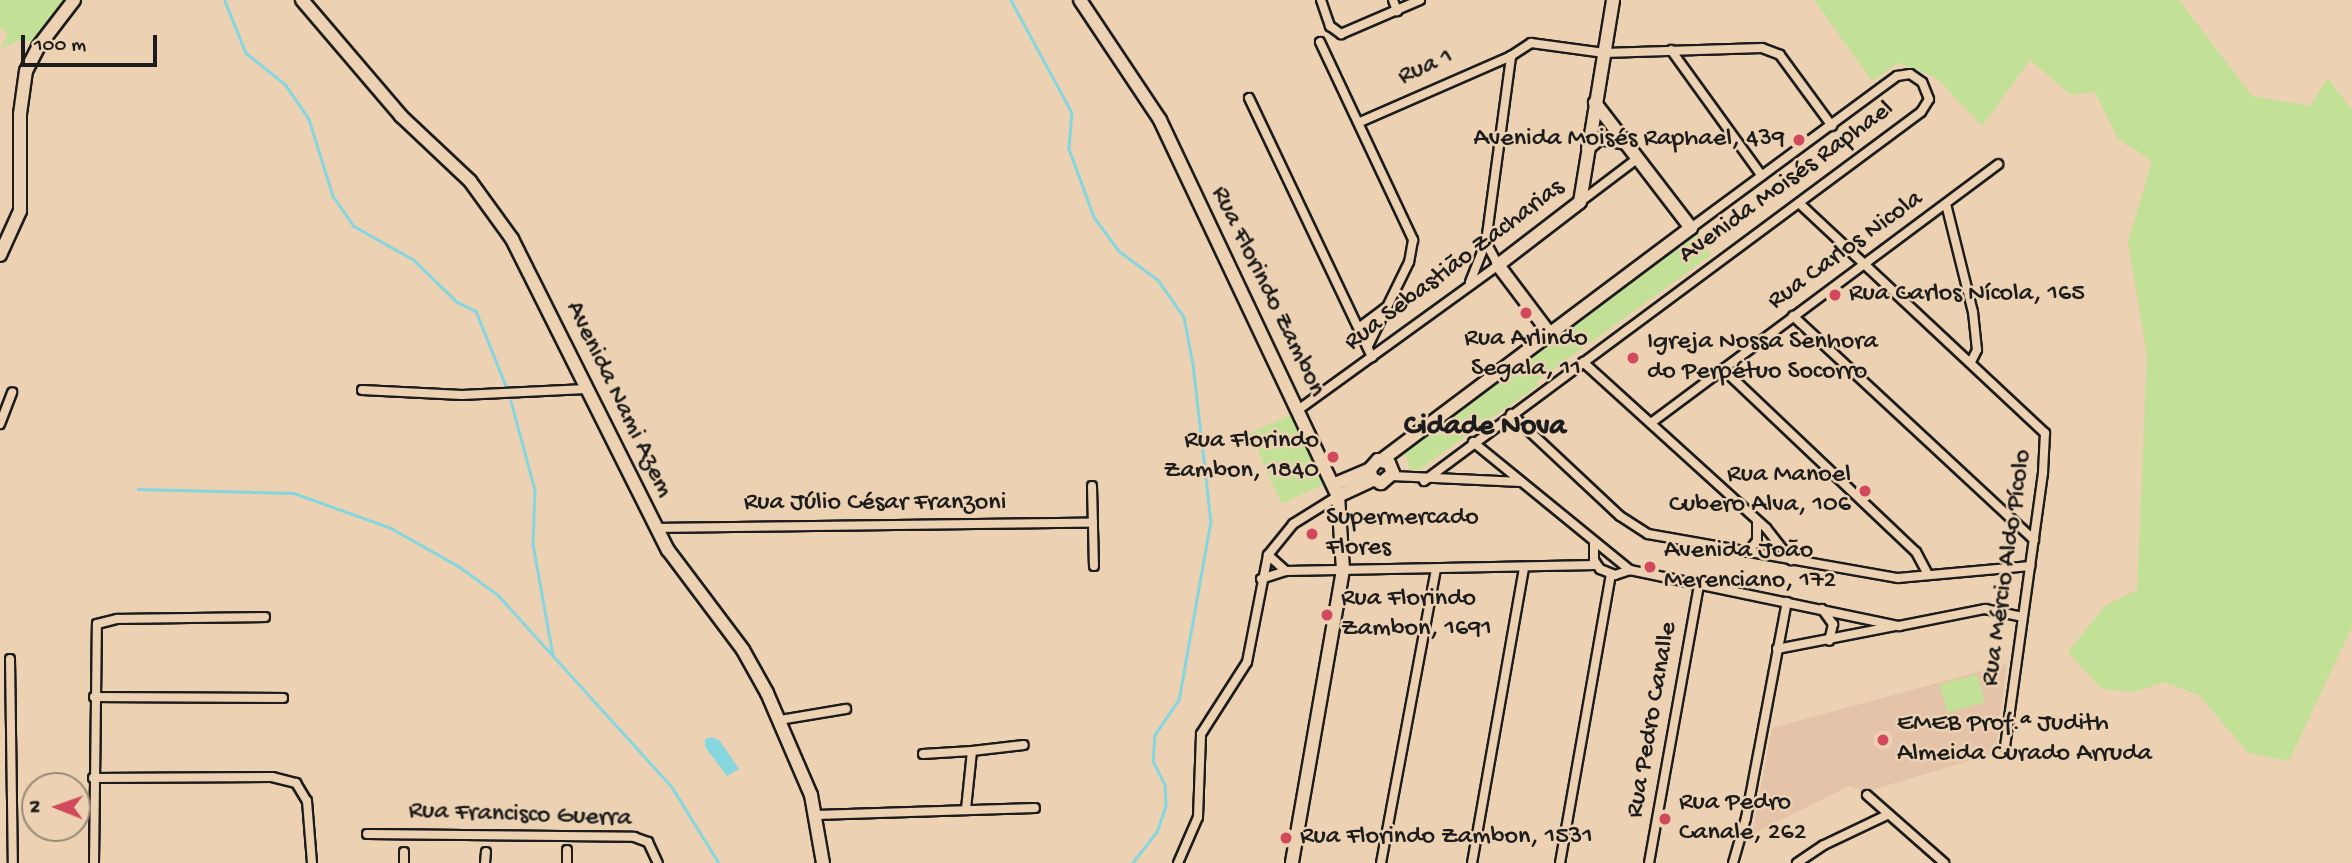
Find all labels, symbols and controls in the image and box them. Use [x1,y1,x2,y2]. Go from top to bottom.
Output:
scale bar [24,21,161,65]
text: 100 m [34,34,86,59]
street label: Rua 1 [1394,42,1458,94]
street label: Avenida Moisés Raphael [1673,94,1901,272]
place label: Avenida Moisés Raphael, 439 [1474,124,1785,156]
marker: Avenida Moisés Raphael, 439 [1791,132,1807,148]
street label: Rua Sebastião Zacharias [1339,173,1571,359]
street label: Rua Florindo Zambon [1202,182,1332,402]
street label: Rua Carlos Nicola [1762,184,1930,318]
place label: Rua Carlos Nícola, 165 [1849,279,2085,311]
marker: Rua Carlos Nícola, 165 [1827,287,1843,303]
street label: Avenida Nami Azem [557,297,679,503]
marker: Rua Arlindo Segala, 11 [1518,305,1534,321]
place label: Rua Arlindo Segala, 11 [1464,324,1588,386]
place label: Igreja Nossa Senhora do Perpétuo Socorro [1647,327,1878,388]
marker: Igreja Nossa Senhora do Perpétuo Socorro [1625,350,1641,366]
district label: Cidade Nova [1404,410,1566,446]
place label: Rua Florindo Zambon, 1840 [1164,426,1319,488]
street label: Rua Mércio Aldo Pícolo [1976,448,2040,688]
marker: Rua Florindo Zambon, 1840 [1325,449,1341,465]
place label: Rua Manoel Cubero Alva, 106 [1669,460,1851,522]
marker: Rua Manoel Cubero Alva, 106 [1857,483,1873,499]
street label: Rua Júlio César Franzoni [744,488,1006,520]
place label: Supermercado Flores [1326,503,1479,564]
marker: Supermercado Flores [1304,526,1320,542]
place label: Avenida João Merenciano, 172 [1664,536,1836,598]
marker: Avenida João Merenciano, 172 [1642,559,1658,575]
place label: Rua Florindo Zambon, 1691 [1341,584,1492,646]
marker: Rua Florindo Zambon, 1691 [1319,607,1335,623]
street label: Rua Pedro Canalle [1620,620,1686,820]
place label: EMEB Prof.ª Judith Almeida Curado Arruda [1897,709,2152,770]
marker: EMEB Prof.ª Judith Almeida Curado Arruda [1875,732,1891,748]
north arrow [21,772,91,842]
place label: Rua Pedro Canale, 262 [1679,788,1806,850]
street label: Rua Francisco Guerra [408,797,632,835]
text: N [25,800,48,813]
marker: Rua Pedro Canale, 262 [1657,811,1673,827]
place label: Rua Florindo Zambon, 1531 [1300,822,1593,854]
marker: Rua Florindo Zambon, 1531 [1278,830,1294,846]

